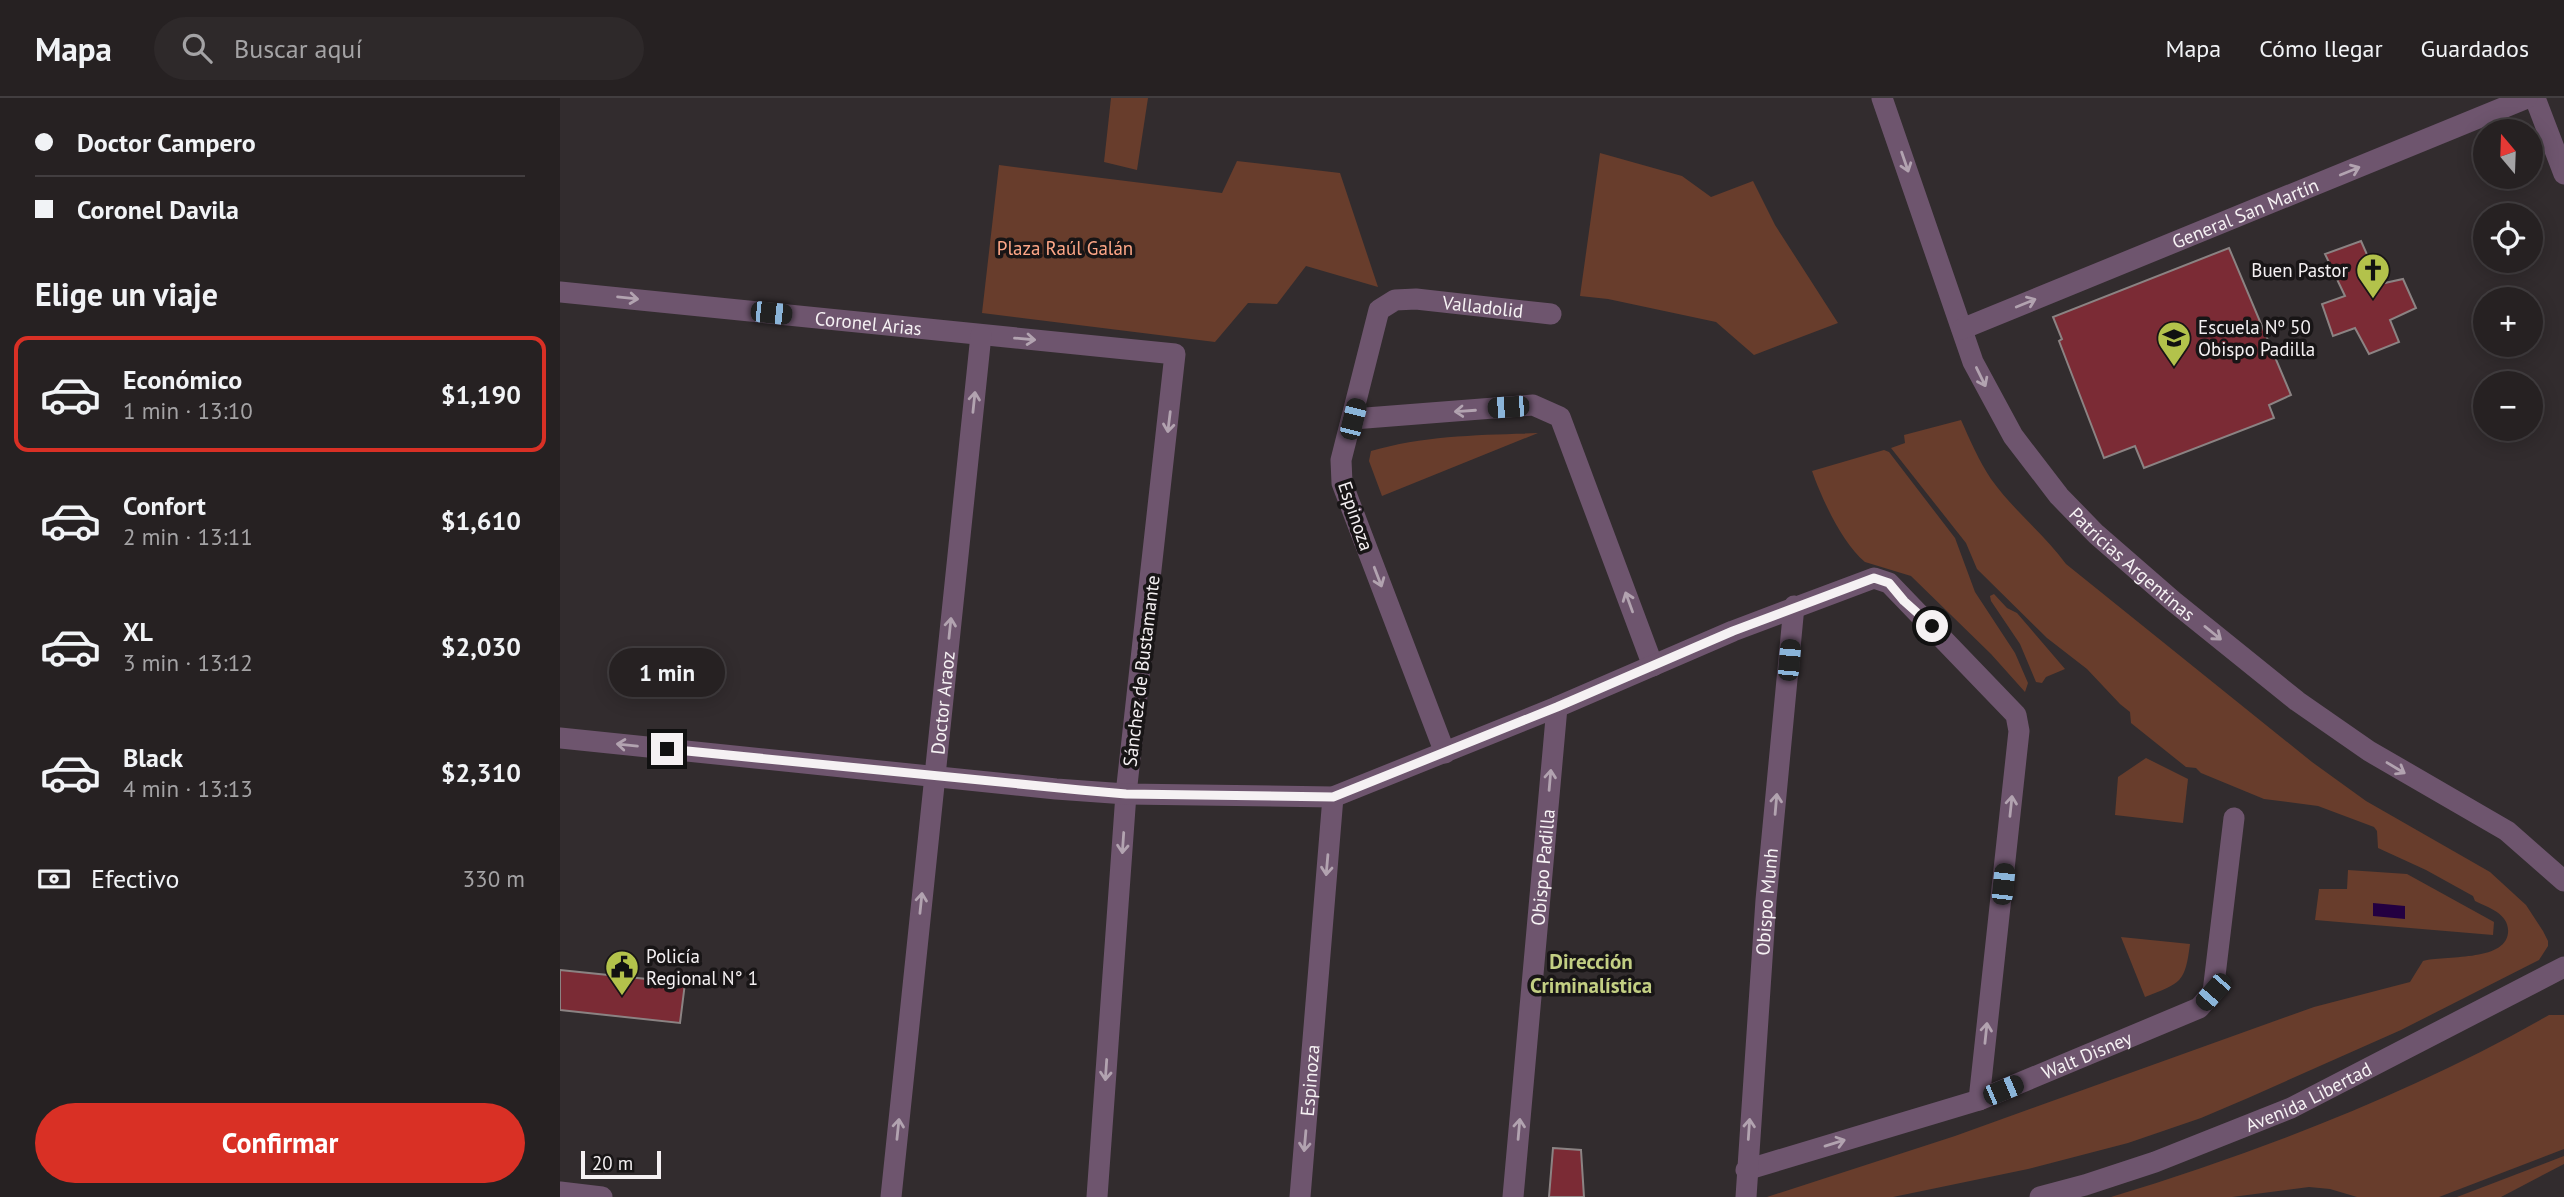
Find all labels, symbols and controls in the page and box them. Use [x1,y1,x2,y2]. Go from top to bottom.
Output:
search box [154,17,644,80]
text: Mapa [35,27,112,70]
icon: search [178,29,216,67]
text: Buscar aquí [234,32,362,65]
text: Mapa [2165,33,2221,64]
text: Cómo llegar [2259,33,2383,64]
text: Guardados [2421,33,2529,64]
north arrow [2473,119,2543,189]
map controls [2473,119,2543,441]
text: Doctor Campero [77,126,256,159]
one-way arrow [1900,151,1912,173]
one-way arrow [2338,163,2360,176]
street label: General San Martín [2168,173,2322,254]
text: Coronel Davila [77,193,239,226]
button: locate [2473,203,2543,273]
park label: Plaza Raúl Galán [997,236,1133,260]
church icon: Buen Pastor [2354,251,2392,300]
place label: Buen Pastor [2251,258,2349,282]
text: Elige un viaje [35,273,218,315]
button: + [2473,287,2543,357]
street label: Valladolid [1440,290,1525,323]
one-way arrow [616,292,639,305]
one-way arrow [2014,296,2036,309]
car [750,300,793,326]
street label: Coronel Arias [814,306,923,340]
place label: Escuela Nº 50 Obispo Padilla [2198,315,2315,361]
school or university icon: Escuela Nº 50 Obispo Padilla [2155,319,2193,368]
one-way arrow [1013,333,1036,346]
icon: car [39,363,102,426]
text: Económico [123,363,242,396]
one-way arrow [1974,366,1988,387]
button: − [2473,371,2543,441]
text: $1,190 [441,378,521,411]
one-way arrow [968,391,981,413]
car [1487,395,1530,419]
text: 1 min · 13:10 [123,396,253,425]
car [1338,396,1369,442]
one-way arrow [1455,405,1477,418]
one-way arrow [1162,410,1175,433]
street label: Espinoza [1333,478,1379,554]
icon: car [39,489,102,552]
text: Confort [123,489,206,522]
street label: Patricias Argentinas [2064,502,2200,626]
text: $1,610 [441,504,521,537]
text: 2 min · 13:11 [123,522,253,551]
one-way arrow [1372,566,1385,587]
street label: Sánchez de Bustamante [1117,574,1165,768]
one-way arrow [1622,592,1635,614]
route start [1916,610,1948,642]
icon: car [39,615,102,678]
text: XL [123,615,153,648]
one-way arrow [944,617,957,640]
one-way arrow [2204,626,2222,641]
text: $2,030 [441,630,521,663]
car [1777,638,1802,682]
text: 3 min · 13:12 [123,648,253,677]
callout: 1 min [609,648,725,696]
street label: Doctor Araoz [925,650,960,756]
text: 1 min [639,658,695,687]
route end [651,733,683,765]
one-way arrow [616,738,639,751]
icon: car [39,741,102,804]
text: Black [123,741,183,774]
text: $2,310 [441,756,521,789]
one-way arrow [2386,761,2406,775]
one-way arrow [1544,770,1557,792]
text: 4 min · 13:13 [123,774,253,803]
one-way arrow [1769,794,1782,816]
one-way arrow [2005,796,2018,818]
street label: Obispo Padilla [1525,808,1560,927]
one-way arrow [1116,831,1129,854]
street label: Obispo Munh [1750,847,1783,956]
one-way arrow [1320,854,1333,876]
icon: cash [35,860,73,898]
text: Efectivo [91,862,180,895]
car [1991,862,2016,906]
text: 330 m [463,864,525,893]
one-way arrow [915,892,928,915]
place label: Policía Regional N° 1 [646,944,758,990]
public building icon: Policía Regional N° 1 [603,948,641,997]
district label: Dirección Criminalística [1530,948,1652,999]
car [2192,969,2235,1015]
one-way arrow [1980,1022,1993,1044]
street label: Walt Disney [2038,1025,2135,1084]
street label: Espinoza [1295,1044,1325,1117]
street label: Avenida Libertad [2242,1056,2376,1137]
one-way arrow [1099,1058,1112,1081]
car [1980,1072,2027,1108]
button: Confirmar [35,1103,525,1183]
one-way arrow [892,1118,905,1141]
one-way arrow [1513,1118,1526,1141]
one-way arrow [1743,1118,1756,1141]
one-way arrow [1298,1129,1311,1152]
one-way arrow [1823,1136,1845,1149]
scale bar [581,1148,662,1180]
text: 20 m [592,1151,633,1175]

